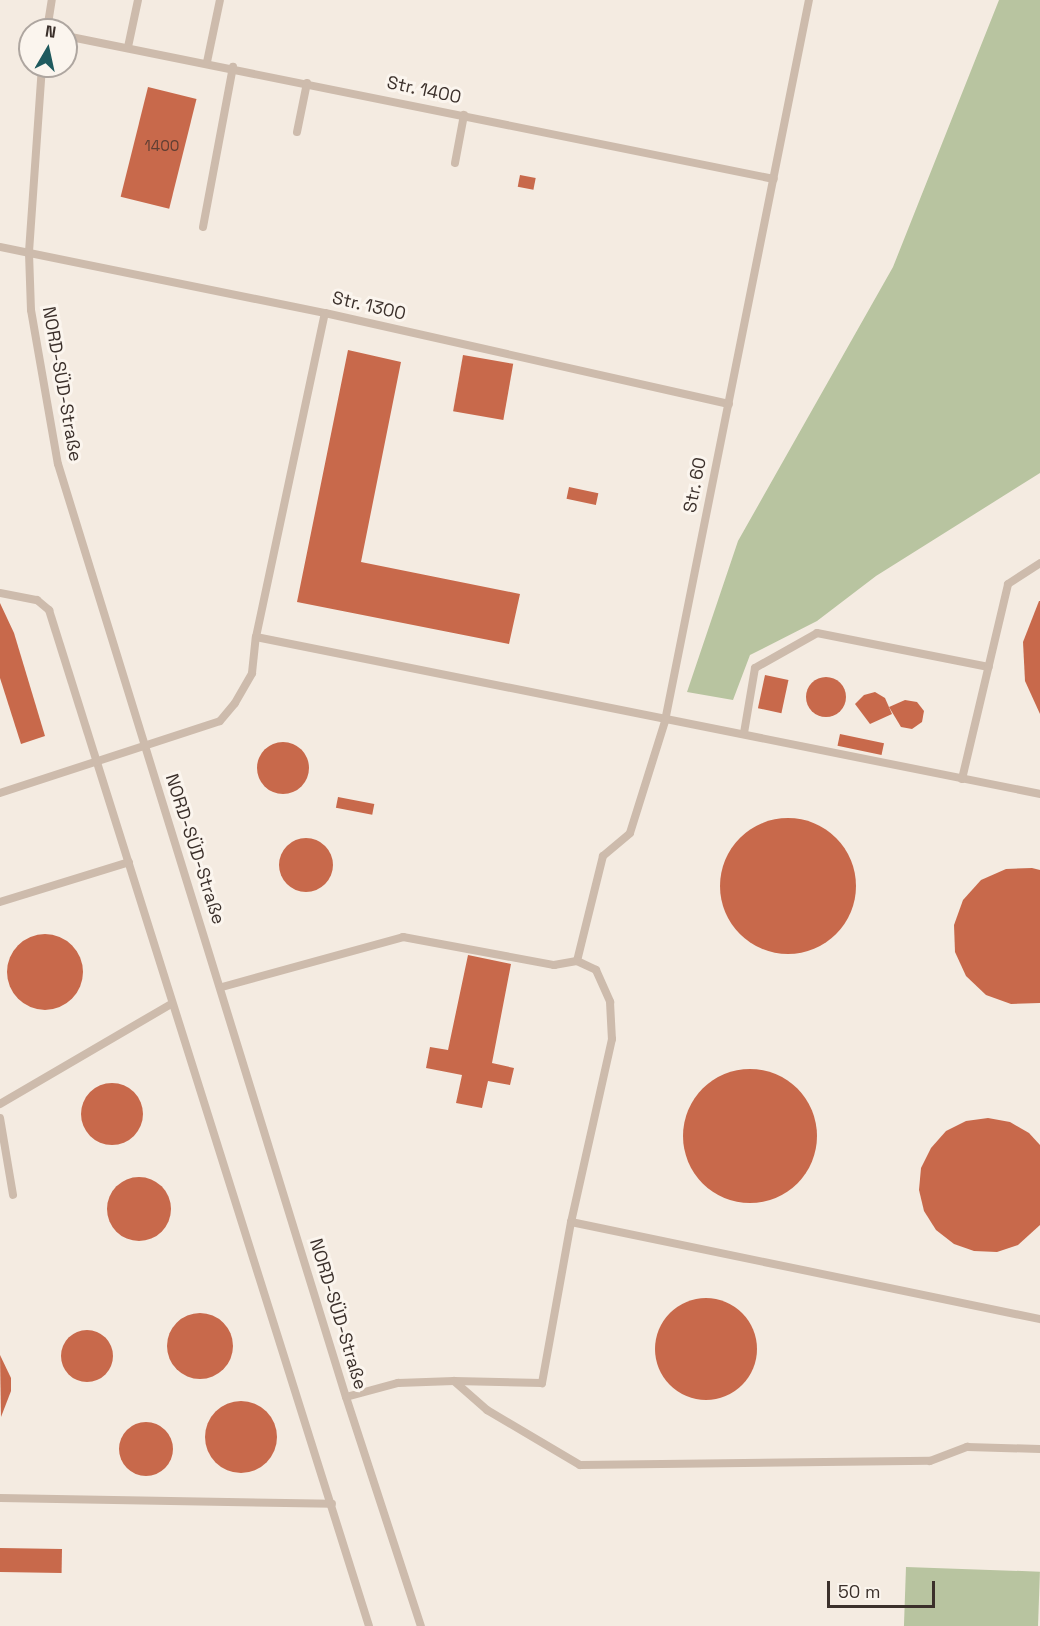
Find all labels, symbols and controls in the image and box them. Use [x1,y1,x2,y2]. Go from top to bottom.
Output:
north arrow [18,18,78,78]
text: N [44,20,58,43]
street label: Str. 1400 [385,72,463,108]
house number: 1400 [145,137,179,155]
street label: Str. 1300 [330,287,408,325]
street label: NORD-SÜD-Straße [38,305,86,463]
street label: Str. 60 [679,455,711,515]
street label: NORD-SÜD-Straße [161,771,229,927]
street label: NORD-SÜD-Straße [305,1236,371,1392]
scale bar [830,1569,938,1607]
text: 50 m [838,1580,880,1603]

